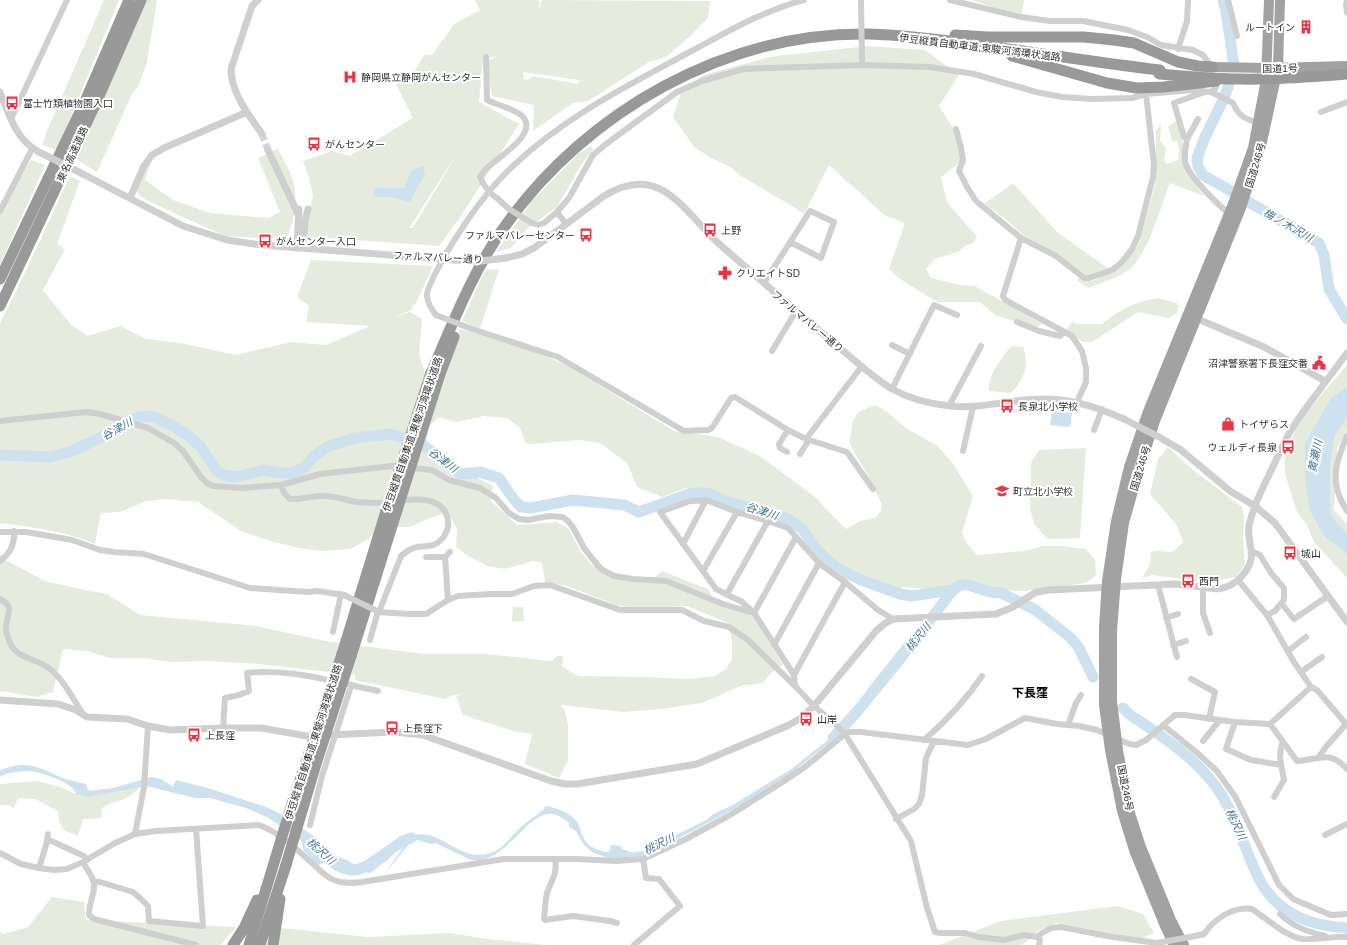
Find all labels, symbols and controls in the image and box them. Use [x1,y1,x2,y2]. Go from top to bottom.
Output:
building icon: ルートイン [1298,19,1314,35]
place label: ルートイン [1245,22,1295,33]
street label: 伊豆縦貫自動車道;東駿河湾環状道路 [898,32,1061,63]
street label: 国道1号 [1262,63,1298,74]
hospital icon: 静岡県立静岡がんセンター [342,69,358,85]
place label: 静岡県立静岡がんセンター [361,72,481,83]
bus stop icon: 富士竹類植物園入口 [4,95,20,111]
place label: 富士竹類植物園入口 [23,98,113,109]
street label: 東名高速道路 [55,125,90,184]
bus stop icon: がんセンター [306,136,322,152]
place label: がんセンター [325,139,385,150]
street label: 国道246号 [1243,141,1268,189]
water label: 梅ノ木沢川 [1261,206,1316,244]
bus stop icon: 上野 [702,222,718,238]
place label: 上野 [721,225,741,236]
bus stop icon: ファルマバレーセンター [578,227,594,243]
place label: ファルマバレーセンター [465,230,575,241]
bus stop icon: がんセンター入口 [257,233,273,249]
place label: がんセンター入口 [276,236,356,247]
street label: ファルマバレー通り [393,250,483,265]
pharmacy icon: クリエイトSD [717,265,733,281]
place label: クリエイトSD [736,268,800,279]
street label: ファルマバレー通り [770,288,846,355]
street label: 伊豆縦貫自動車道;東駿河湾環状道路 [381,355,444,513]
public building icon: 沼津警察署下長窪交番 [1311,355,1327,371]
place label: 沼津警察署下長窪交番 [1208,358,1308,369]
bus stop icon: 長泉北小学校 [999,398,1015,414]
place label: 長泉北小学校 [1018,401,1078,412]
water label: 谷津川 [100,415,135,442]
shop icon: トイザらス [1220,416,1236,432]
place label: トイザらス [1239,419,1289,430]
water label: 黄瀬川 [1306,438,1325,473]
bus stop icon: ウェルディ長泉 [1280,439,1296,455]
place label: ウェルディ長泉 [1208,442,1278,453]
street label: 国道246号 [1128,444,1153,492]
water label: 谷津川 [426,445,461,475]
school or university icon: 町立北小学校 [994,483,1010,499]
place label: 町立北小学校 [1013,486,1073,497]
water label: 谷津川 [744,500,780,522]
bus stop icon: 城山 [1282,545,1298,561]
place label: 城山 [1301,548,1321,559]
bus stop icon: 西門 [1180,573,1196,589]
place label: 西門 [1199,576,1219,587]
water label: 桃沢川 [903,620,934,654]
street label: 伊豆縦貫自動車道;東駿河湾環状道路 [283,663,344,821]
district label: 下長窪 [1012,686,1048,700]
bus stop icon: 山岸 [798,711,814,727]
place label: 山岸 [817,714,837,725]
bus stop icon: 上長窪下 [384,720,400,736]
place label: 上長窪下 [403,723,443,734]
bus stop icon: 上長窪 [186,727,202,743]
place label: 上長窪 [205,730,235,741]
street label: 国道246号 [1116,764,1135,812]
water label: 桃沢川 [1223,807,1249,842]
water label: 桃沢川 [642,831,677,857]
water label: 桃沢川 [305,836,338,867]

